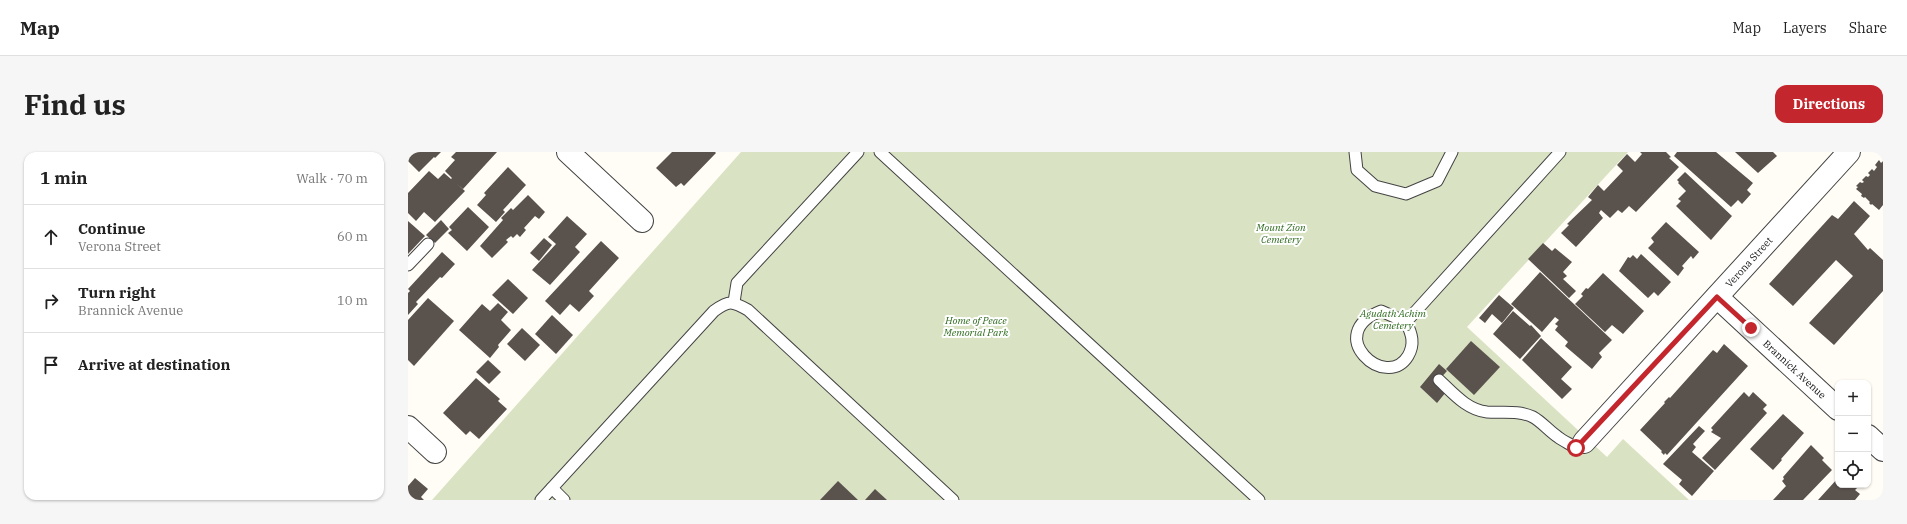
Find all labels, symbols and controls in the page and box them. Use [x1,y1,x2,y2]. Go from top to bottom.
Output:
text: Map [20,16,60,40]
text: Map [1733,19,1761,37]
text: Layers [1783,19,1827,37]
text: Share [1849,19,1887,37]
button: Directions [1775,85,1883,123]
text: Find us [24,86,126,123]
text: 1 min [40,167,88,189]
text: Walk · 70 m [296,170,368,187]
text: Continue [78,219,145,238]
park label: Mount Zion Cemetery [1255,221,1306,246]
icon: ahead [40,226,62,248]
text: 60 m [337,228,368,245]
street label: Verona Street [1723,234,1776,290]
text: Verona Street [78,238,161,255]
text: Turn right [78,283,156,302]
icon: right [40,290,62,312]
text: 10 m [337,292,368,309]
text: Brannick Avenue [78,302,183,319]
park label: Agudath Achim Cemetery [1359,307,1427,332]
park label: Home of Peace Memorial Park [943,314,1009,339]
route end [1742,319,1760,337]
street label: Brannick Avenue [1760,337,1829,402]
icon: arrive [40,354,62,376]
text: Arrive at destination [78,355,230,374]
map controls [1835,380,1871,488]
button: + [1835,380,1871,416]
button: − [1835,416,1871,452]
route start [1567,439,1585,457]
button: locate [1835,452,1871,488]

